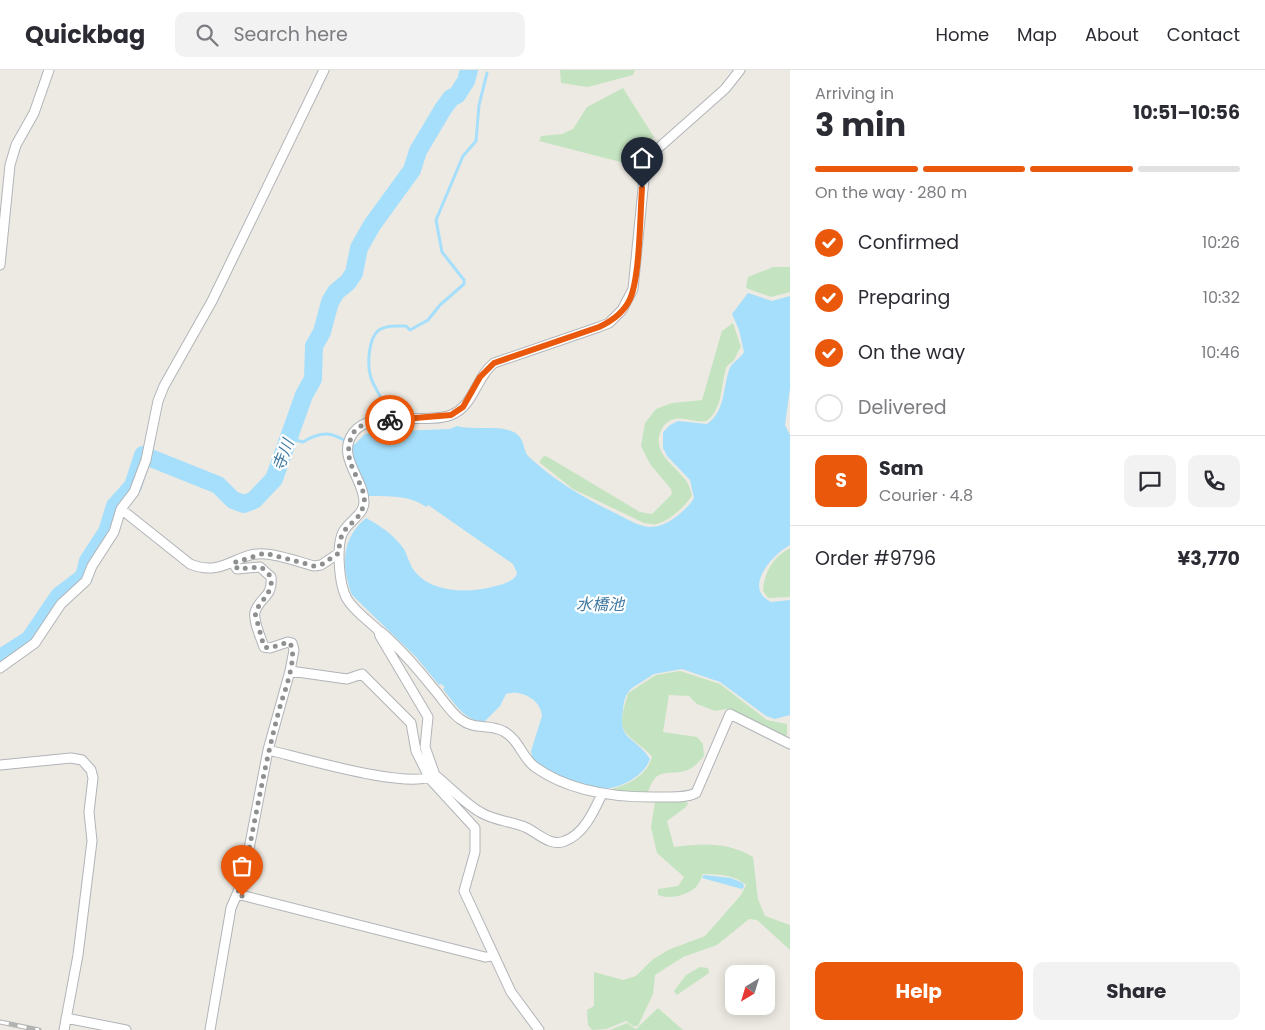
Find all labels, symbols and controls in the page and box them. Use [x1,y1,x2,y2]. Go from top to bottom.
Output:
search box [175,12,525,57]
text: Quickbag [25,18,145,51]
icon: search [193,21,221,49]
text: Search here [233,21,348,48]
text: Home [935,22,989,47]
text: Map [1017,22,1057,47]
text: About [1085,22,1139,47]
text: Contact [1167,22,1240,47]
text: Arriving in [815,82,894,105]
text: 10:51–10:56 [1133,99,1240,126]
text: 3 min [815,102,906,147]
pin [621,137,663,188]
icon: home [628,144,656,172]
text: On the way · 280 m [815,181,967,204]
icon: check [815,229,843,257]
text: Confirmed [858,229,959,256]
text: 10:26 [1202,231,1240,254]
icon: check [815,284,843,312]
text: Preparing [858,284,950,311]
text: 10:32 [1203,286,1240,309]
icon: check [815,339,843,367]
text: On the way [858,339,965,366]
text: 10:46 [1201,341,1240,364]
text: Delivered [858,394,947,421]
courier [365,395,415,445]
icon: bike [376,406,404,434]
water label: 寺川 [267,434,300,474]
text: Sam [879,455,924,482]
button: chat [1124,455,1176,507]
button: phone [1188,455,1240,507]
text: S [835,467,847,494]
text: Courier · 4.8 [879,484,973,507]
text: Order #9796 [815,545,936,572]
text: ¥3,770 [1178,545,1240,572]
water label: 水橋池 [576,593,626,616]
pin [221,845,263,896]
icon: bag [228,852,256,880]
button: Help [815,962,1023,1020]
button: Share [1033,962,1240,1020]
north arrow [725,965,775,1015]
map controls [725,965,775,1015]

